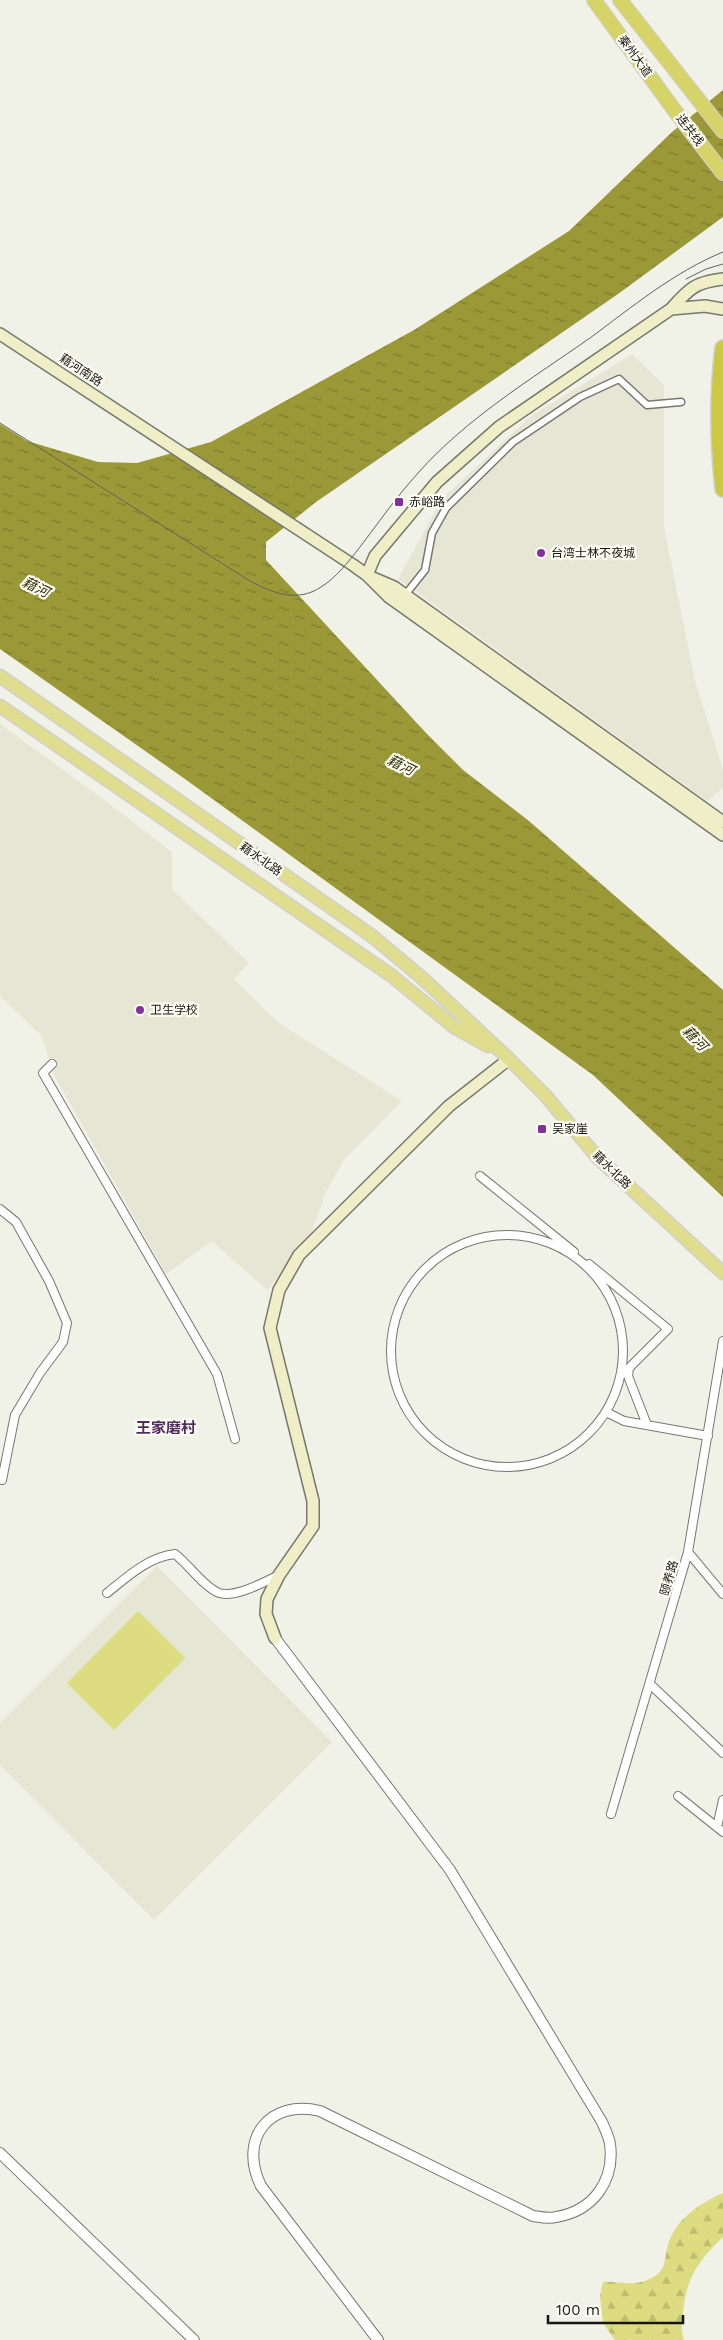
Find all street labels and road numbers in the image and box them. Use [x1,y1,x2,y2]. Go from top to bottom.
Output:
street label: 秦州大道 [615,32,655,80]
street label: 连共线 [673,112,707,148]
street label: 藉河南路 [57,351,105,389]
street label: 藉水北路 [237,839,285,879]
street label: 藉水北路 [590,1148,634,1192]
street label: 颐养路 [657,1559,681,1597]

